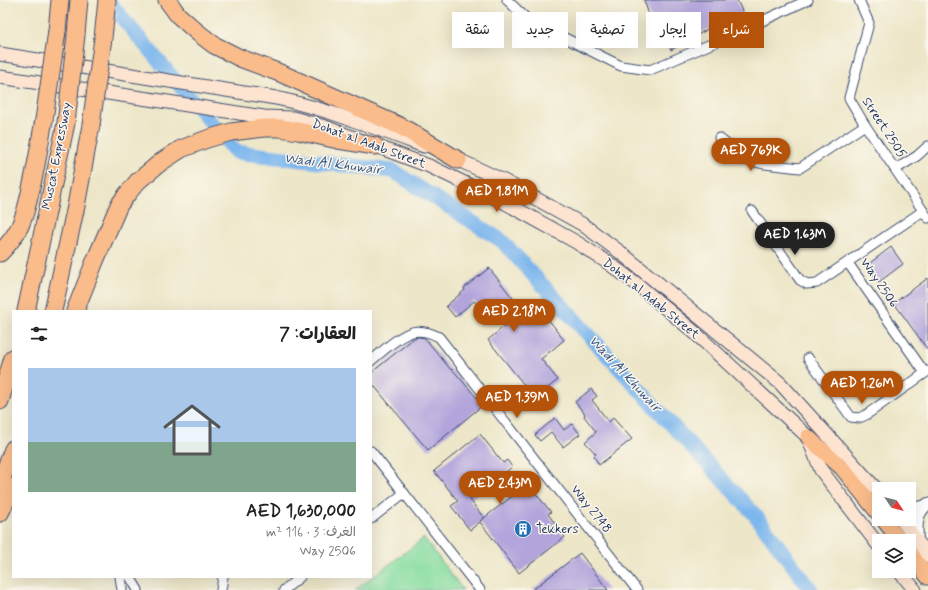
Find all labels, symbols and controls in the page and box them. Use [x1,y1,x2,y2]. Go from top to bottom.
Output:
chip: شقة [452,12,504,48]
chip: جديد [512,12,568,48]
chip: تصفية [576,12,638,48]
chip: إيجار [646,12,701,48]
chip: شراء [709,12,764,48]
street label: Street 2505 [858,94,910,162]
street label: Muscat Expressway [38,100,76,211]
street label: Dohat al Adab Street [310,115,429,173]
pin: AED 769K [710,138,792,172]
text: AED 769K [720,142,782,159]
water label: Wadi Al Khuwair [283,149,385,179]
pin: AED 1.81M [451,179,543,213]
text: AED 1.81M [465,183,529,200]
pin: AED 1.63M [749,222,841,256]
text: AED 1.63M [764,226,826,243]
street label: Dohat al Adab Street [599,255,703,344]
street label: Way 2506 [856,255,902,311]
pin: AED 2.18M [468,299,560,333]
text: AED 2.18M [482,303,546,320]
icon: filters [28,323,50,345]
text: العقارات: 7 [280,323,356,345]
water label: Wadi Al Khuwair [585,332,667,418]
pin: AED 1.26M [816,371,908,405]
text: AED 1.26M [830,375,894,392]
pin: AED 1.39M [471,385,563,419]
text: AED 1.39M [485,389,549,406]
icon: home [156,394,228,466]
pin: AED 2.43M [454,471,546,505]
text: AED 2.43M [468,475,532,492]
street label: Way 2748 [567,481,615,537]
north arrow [872,482,916,526]
map controls [872,482,916,578]
text: AED 1,630,000 [246,500,356,522]
building icon: Tekkers [513,519,533,539]
place label: Tekkers [536,521,579,538]
text: الغرف: 3 · 116 m² [266,524,356,541]
button: layers [872,534,916,578]
text: Way 2506 [300,543,356,560]

